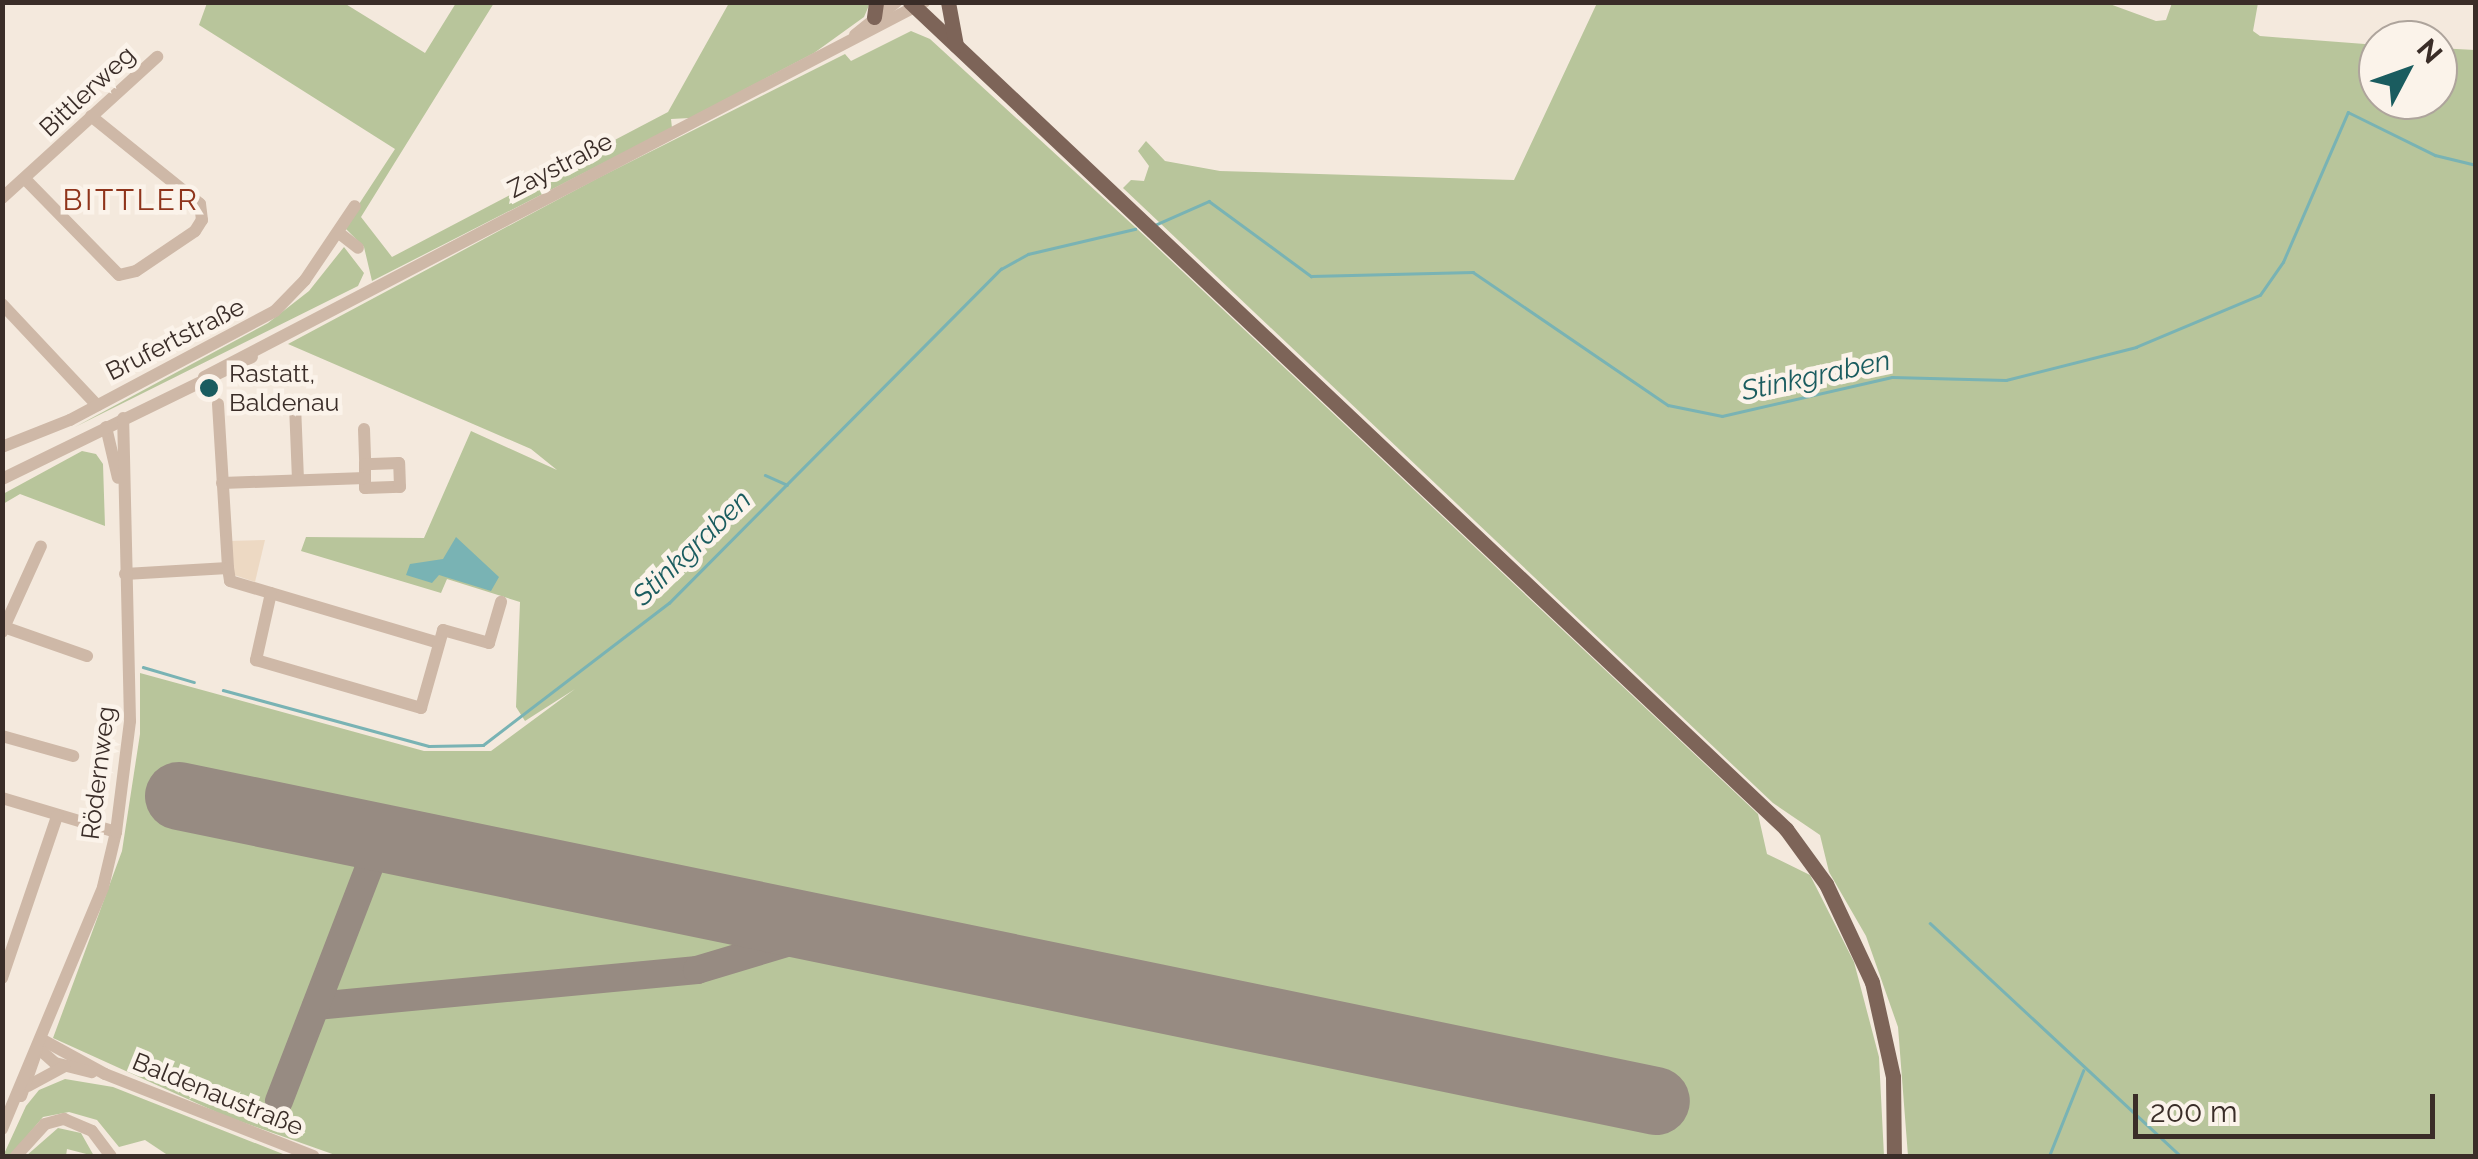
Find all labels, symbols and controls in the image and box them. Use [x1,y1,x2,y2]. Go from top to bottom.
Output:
north arrow [2358,20,2458,120]
text: N [2410,32,2449,70]
street label: Bittlerweg [33,39,141,143]
street label: Zaystraße [503,126,617,204]
district label: BITTLER [63,182,199,218]
street label: Brufertstraße [101,291,249,387]
water label: Stinkgraben [1738,344,1894,408]
place label: Rastatt, Baldenau [229,359,339,418]
marker: Rastatt, Baldenau [198,377,220,399]
water label: Stinkgraben [626,483,758,613]
street label: Rödernweg [75,705,121,841]
street label: Baldenaustraße [128,1046,308,1142]
scale bar [2138,1074,2440,1136]
text: 200 m [2150,1094,2238,1129]

